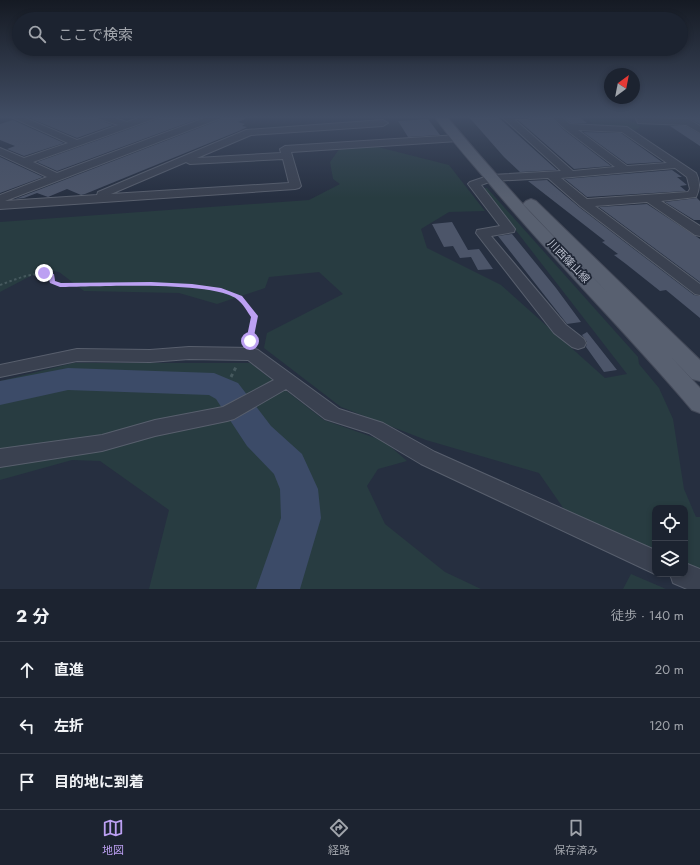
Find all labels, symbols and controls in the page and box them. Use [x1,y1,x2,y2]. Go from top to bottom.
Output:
search box [12,12,688,56]
icon: search [26,23,48,45]
text: ここで検索 [58,24,133,46]
north arrow [604,68,640,104]
street label: 川西篠山線 [544,236,594,286]
route end [35,264,53,282]
route start [241,332,259,350]
map controls [652,505,688,577]
button: locate [652,505,688,541]
button: layers [652,541,688,577]
text: 2 分 [16,604,49,628]
text: 徒歩 · 140 m [611,606,684,625]
icon: ahead [16,659,38,681]
text: 直進 [54,659,84,681]
text: 20 m [655,660,684,679]
icon: left [16,715,38,737]
text: 左折 [54,715,84,737]
text: 120 m [649,716,684,735]
icon: arrive [16,771,38,793]
text: 目的地に到着 [54,771,144,793]
tab: 地図 [102,817,124,858]
tab: 経路 [328,817,350,858]
tab: 保存済み [554,817,598,858]

